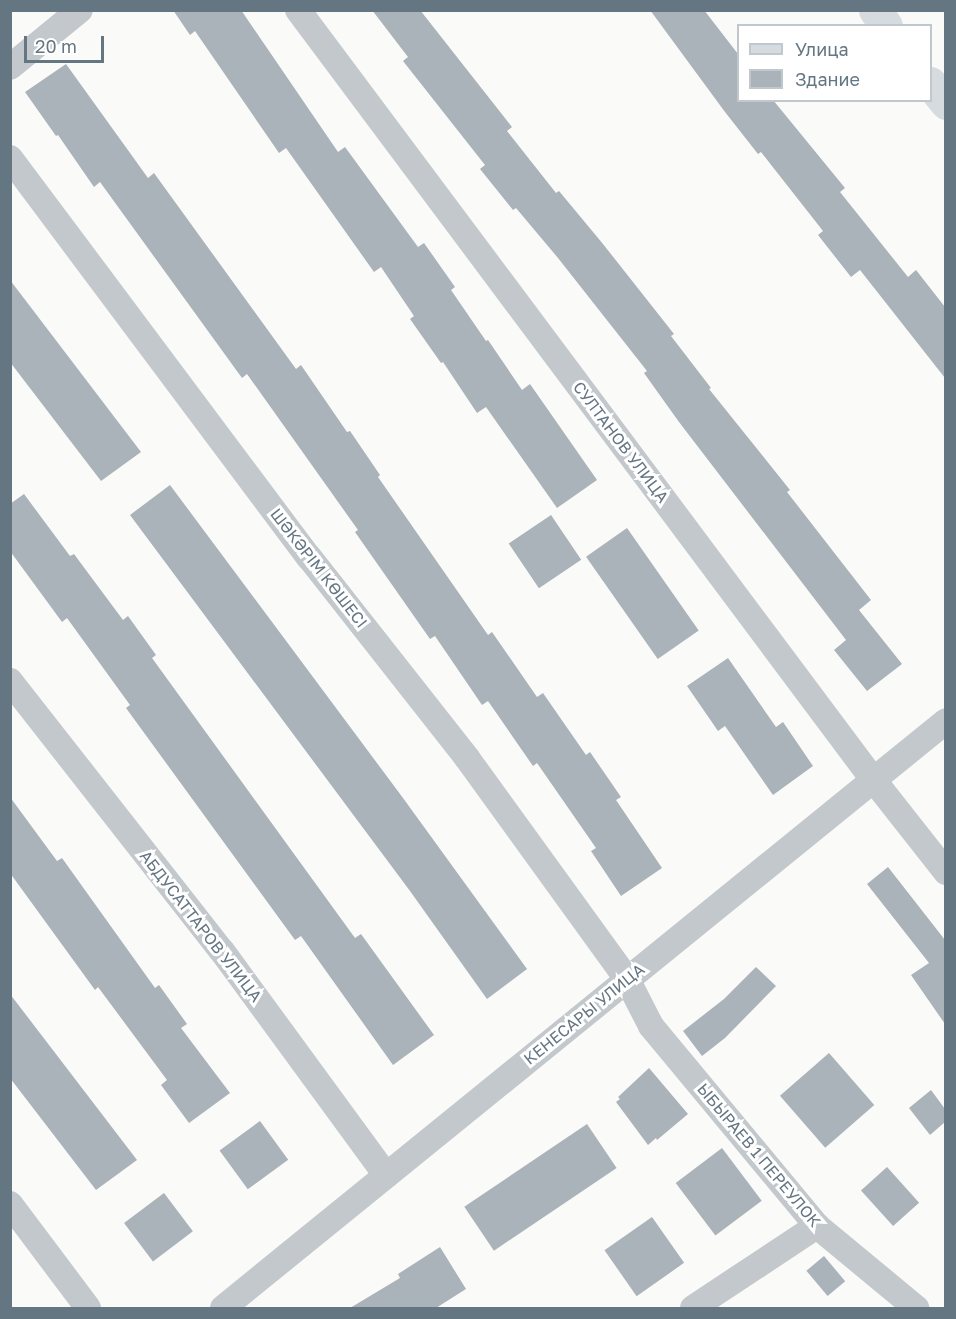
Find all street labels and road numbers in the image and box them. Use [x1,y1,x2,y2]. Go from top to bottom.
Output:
street label: СУЛТАНОВ УЛИЦА [569,378,673,506]
street label: ШӘКӘРІМ КӨШЕСІ [266,505,372,631]
street label: АБДУСАТТАРОВ УЛИЦА [136,847,266,1005]
street label: КЕНЕСАРЫ УЛИЦА [520,959,648,1069]
street label: ЫБЫРАЕВ 1 ПЕРЕУЛОК [693,1079,825,1231]

